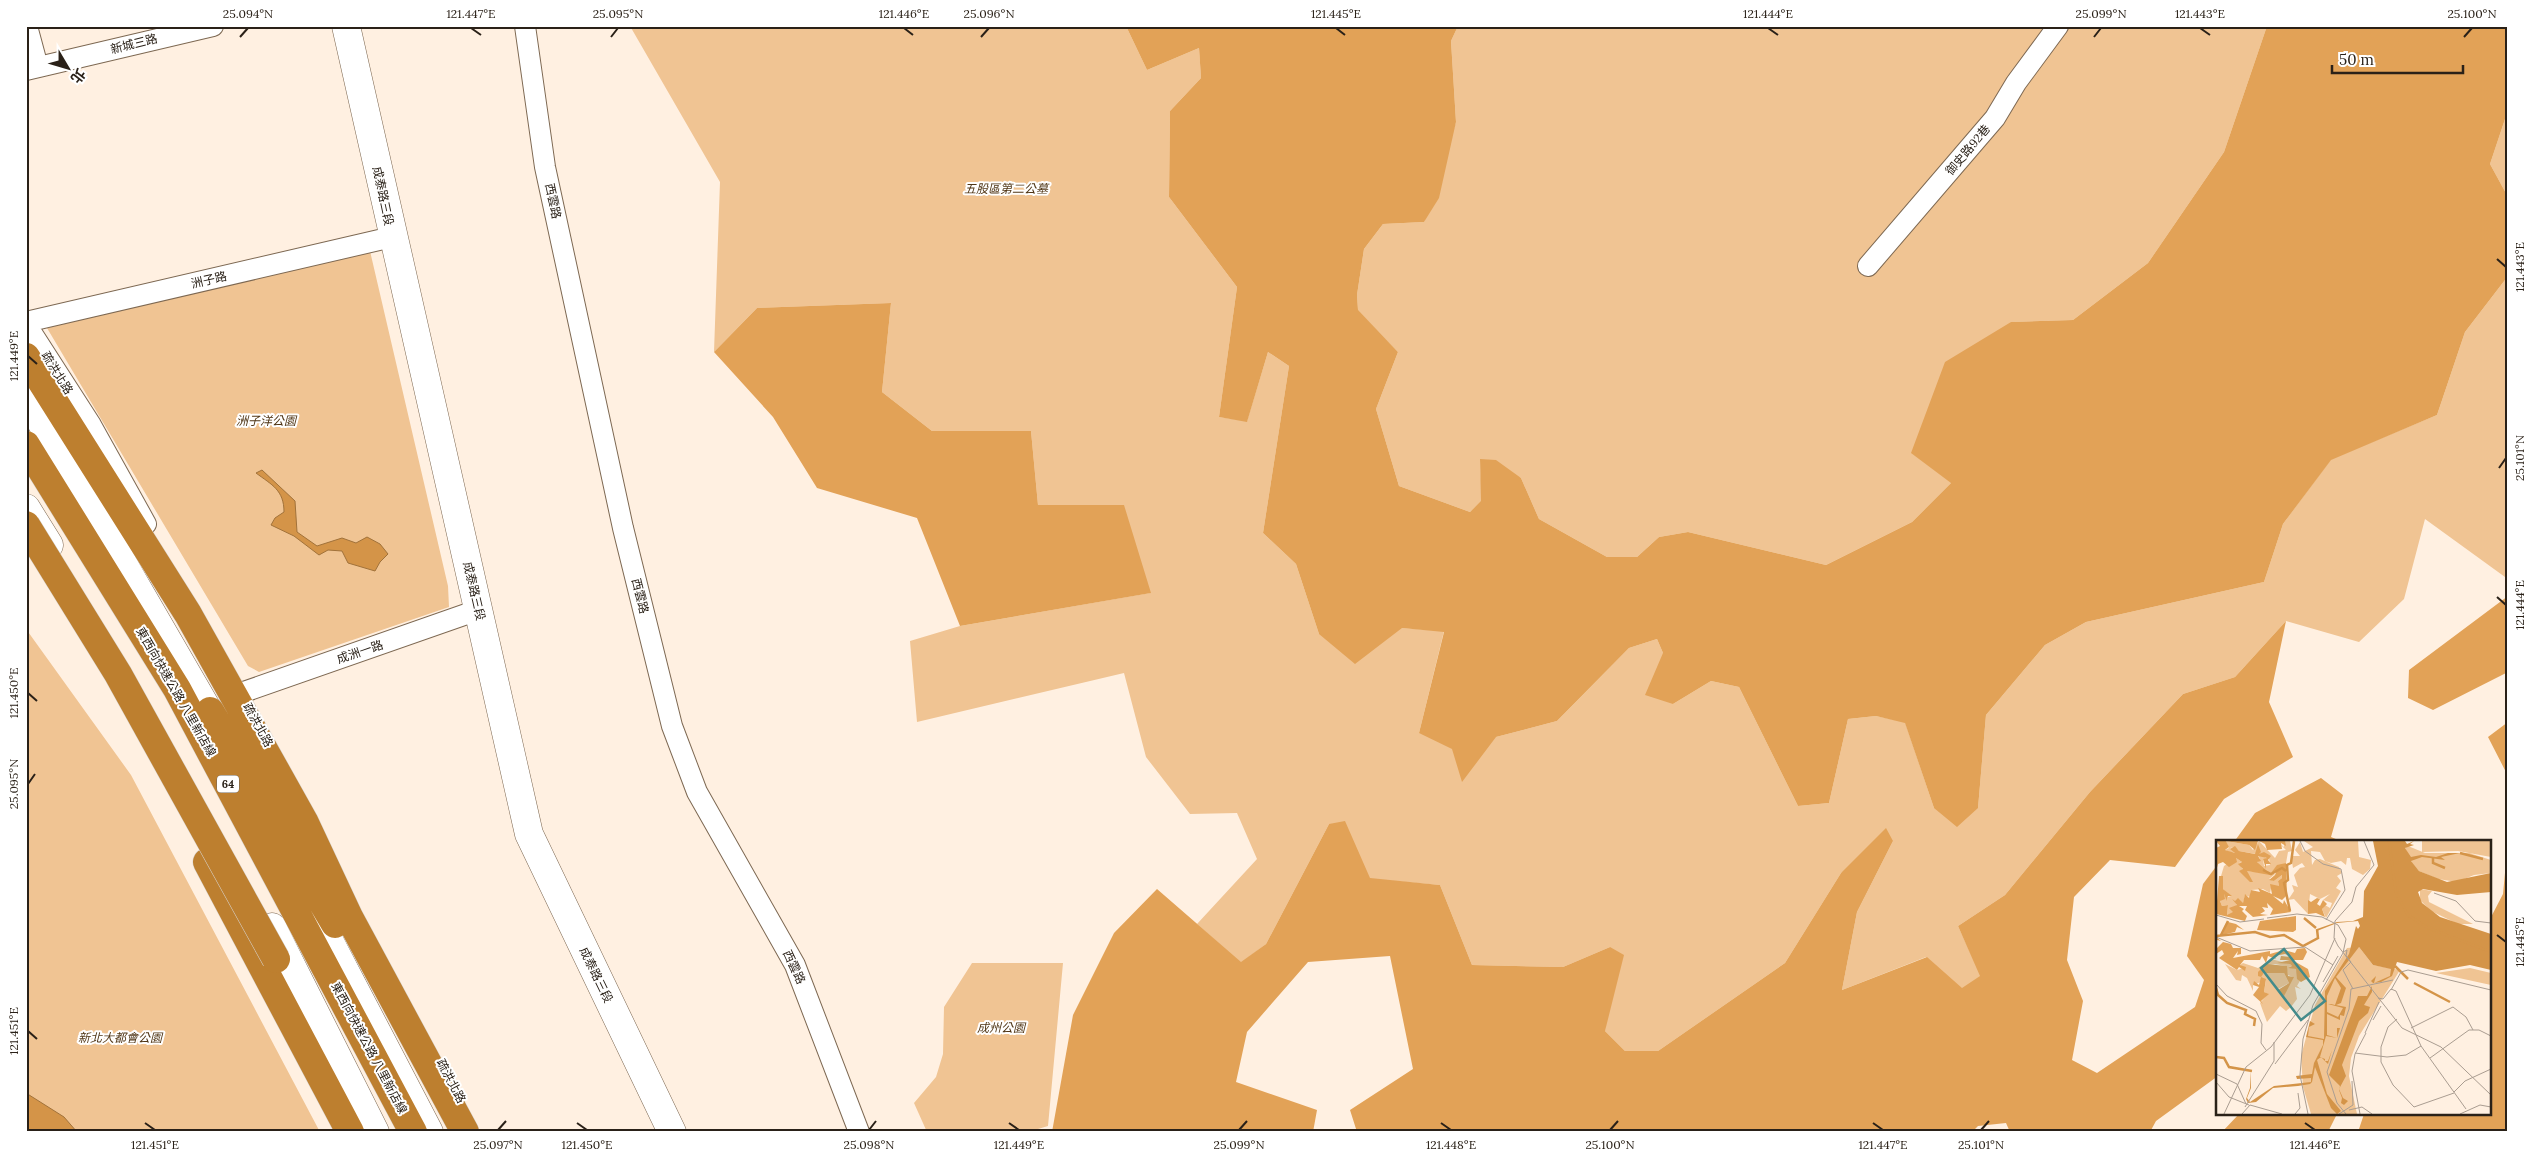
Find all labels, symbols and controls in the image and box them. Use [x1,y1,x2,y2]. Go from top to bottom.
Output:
text: 25.094°N [223,6,273,21]
text: 121.447°E [447,6,496,21]
text: 25.095°N [593,6,643,21]
text: 121.446°E [879,6,929,21]
text: 25.096°N [963,6,1015,21]
text: 121.445°E [1311,6,1361,21]
text: 121.444°E [1743,6,1793,21]
text: 25.099°N [2075,6,2127,21]
text: 121.443°E [2175,6,2225,21]
text: 25.100°N [2447,6,2497,21]
street label: 新城三路 [109,30,159,57]
north arrow [42,42,92,92]
scale bar [2332,42,2463,74]
text: 50 m [2339,50,2374,69]
text: 北 [67,65,90,87]
street label: 御史路92巷 [1942,121,1993,178]
street label: 成泰路三段 [370,165,397,227]
park label: 五股區第二公墓 [964,181,1050,196]
street label: 西雲路 [542,182,565,220]
text: 121.443°E [2512,242,2527,292]
street label: 洲子路 [190,268,228,291]
text: 121.449°E [6,331,21,381]
street label: 疏洪北路 [38,348,77,397]
park label: 洲子洋公園 [236,413,298,428]
text: 25.101°N [2512,435,2527,481]
street label: 成泰路三段 [460,560,489,622]
street label: 西雲路 [629,577,652,615]
text: 121.444°E [2512,580,2527,630]
street label: 東西向快速公路 八里新店線 [133,624,220,759]
street label: 成洲一路 [335,637,385,666]
text: 121.450°E [6,668,21,718]
street label: 疏洪北路 [240,700,277,749]
text: 25.095°N [6,759,21,809]
road number: 64 [217,776,239,792]
inset map [2216,840,2492,1116]
text: 121.445°E [2512,917,2527,967]
street label: 成泰路三段 [577,945,616,1005]
street label: 西雲路 [780,947,809,986]
street label: 東西向快速公路 八里新店線 [328,979,411,1116]
text: 121.451°E [6,1007,21,1055]
park label: 成州公園 [977,1020,1027,1035]
park label: 新北大都會公園 [78,1030,164,1045]
street label: 疏洪北路 [434,1056,469,1105]
text: 121.451°E [131,1137,179,1152]
text: 25.097°N [473,1137,523,1152]
text: 121.450°E [562,1137,612,1152]
text: 25.098°N [844,1137,894,1152]
text: 121.449°E [994,1137,1044,1152]
text: 25.099°N [1213,1137,1265,1152]
text: 121.448°E [1426,1137,1476,1152]
text: 25.100°N [1585,1137,1635,1152]
text: 121.447°E [1859,1137,1908,1152]
text: 25.101°N [1958,1137,2004,1152]
text: 121.446°E [2290,1137,2340,1152]

